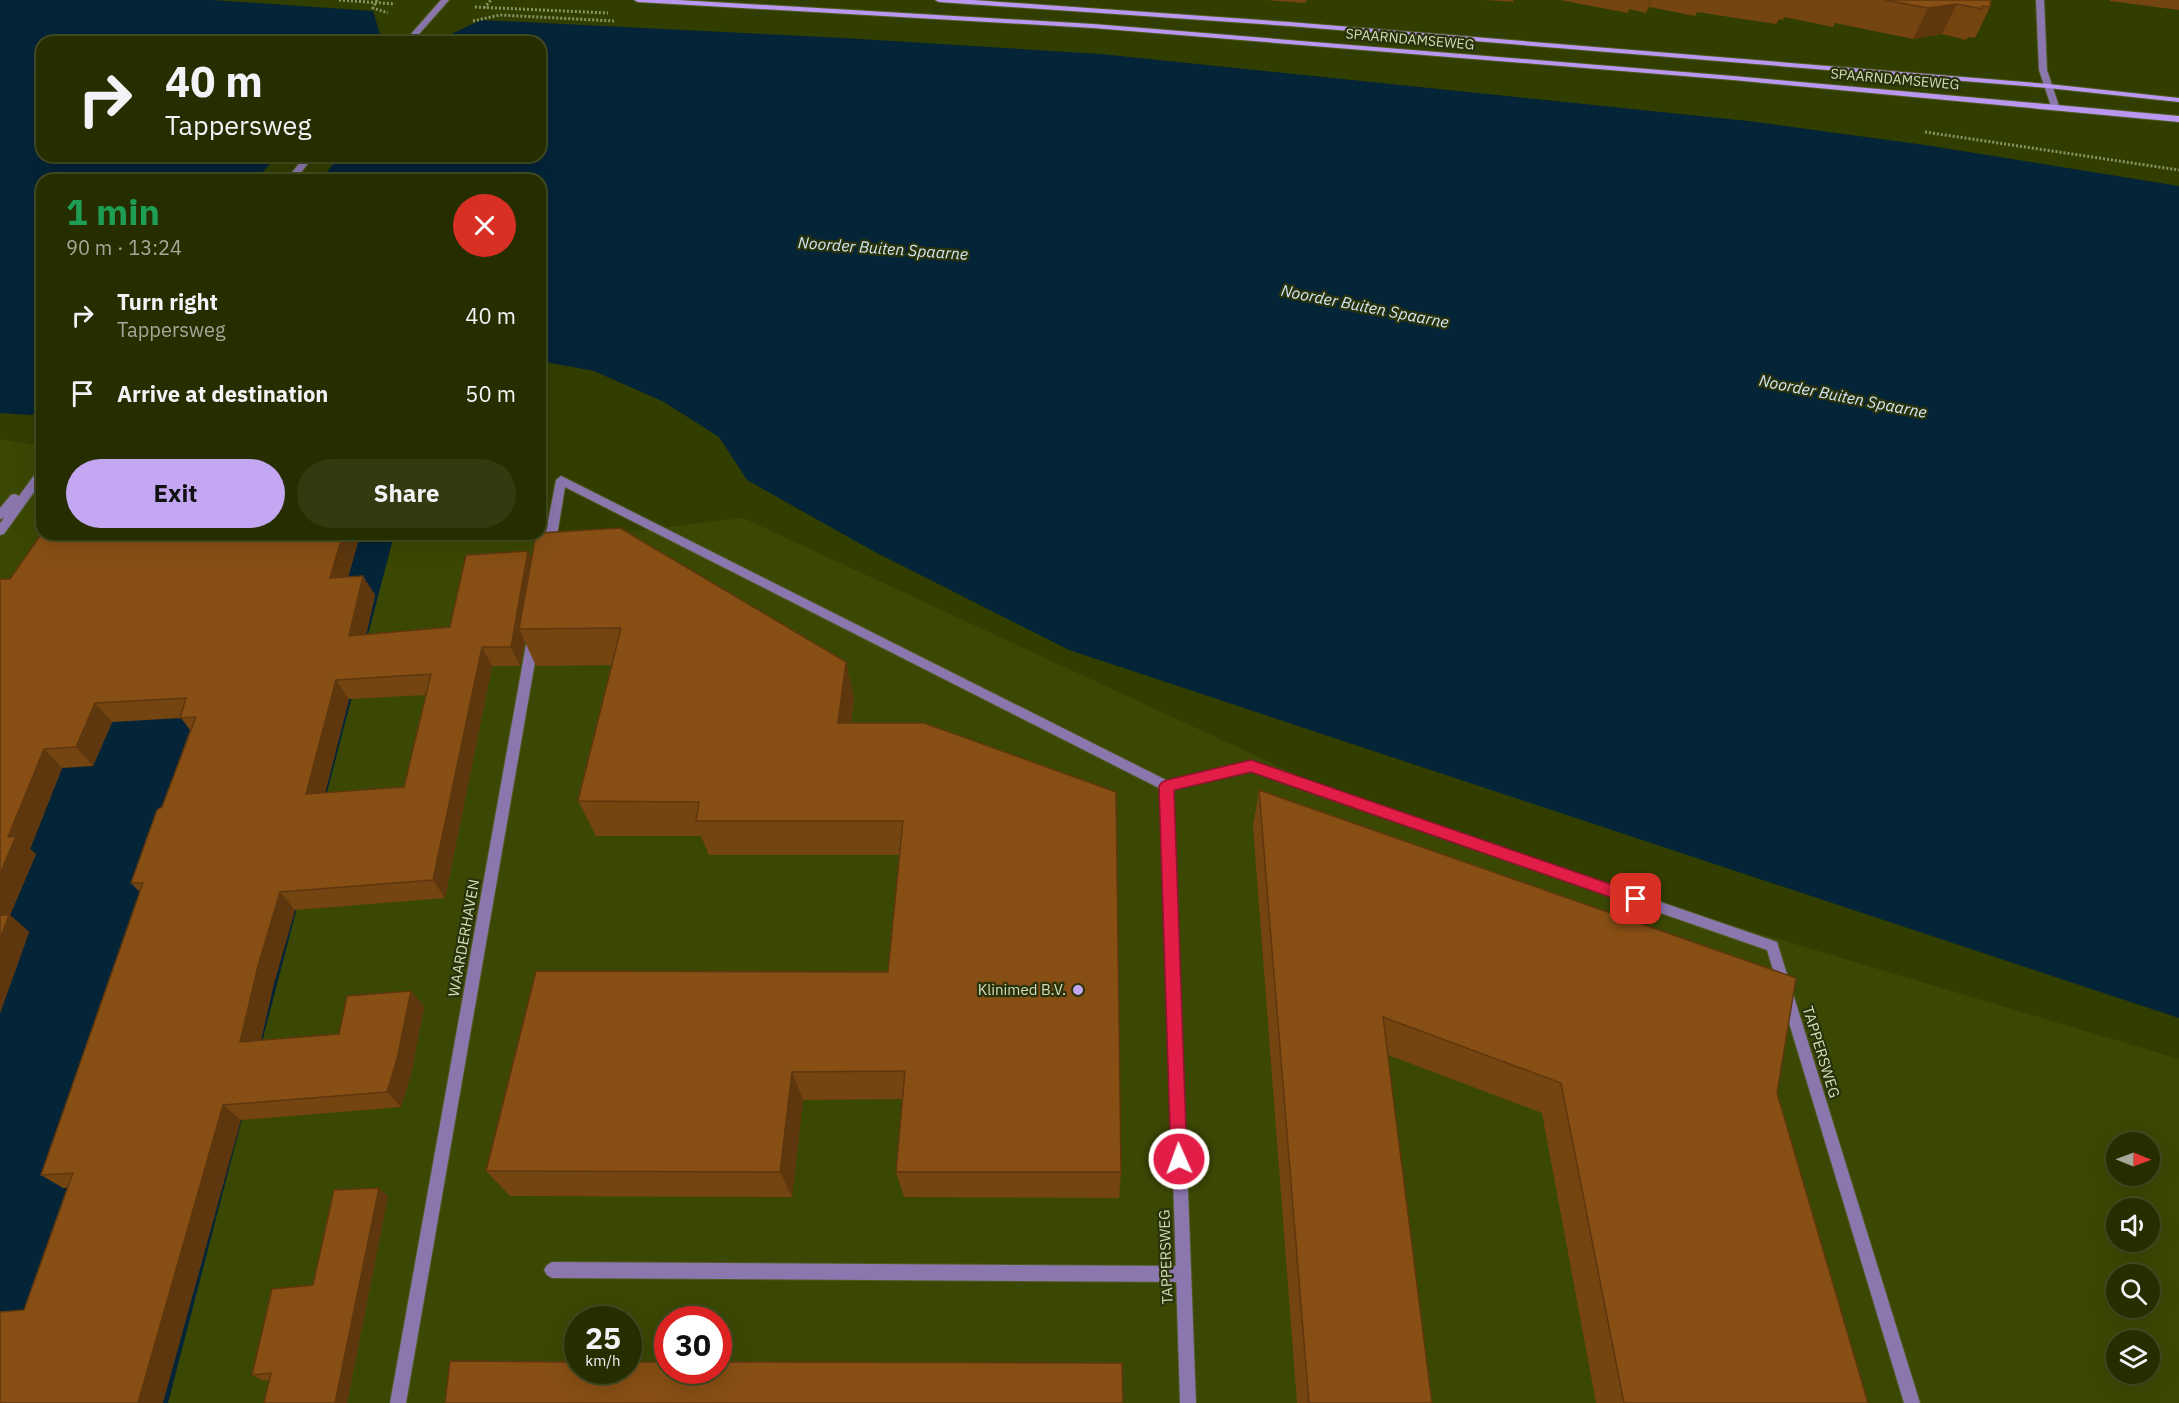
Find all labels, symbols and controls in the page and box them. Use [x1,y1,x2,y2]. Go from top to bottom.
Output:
street label: SPAARNDAMSEWEG [1345,24,1475,54]
text: 40 m [165,54,263,109]
icon: right [66,60,144,138]
street label: SPAARNDAMSEWEG [1830,64,1960,94]
text: Tappersweg [165,107,312,142]
text: 1 min [66,188,160,235]
button: close [453,194,516,257]
water label: Noorder Buiten Spaarne [797,232,969,264]
text: 90 m · 13:24 [66,234,182,261]
water label: Noorder Buiten Spaarne [1279,280,1451,332]
text: Turn right [117,287,218,316]
icon: right [66,299,99,332]
text: 40 m [465,301,516,330]
text: Tappersweg [117,316,226,343]
water label: Noorder Buiten Spaarne [1757,370,1929,422]
icon: arrive [66,377,99,410]
text: Arrive at destination [117,379,328,408]
text: 50 m [465,379,516,408]
button: Exit [66,459,285,528]
button: Share [297,459,516,528]
pin [1610,873,1661,924]
street label: WAARDERHAVEN [444,878,483,998]
icon: arrive [1619,882,1652,915]
place label: Klinimed B.V. [978,980,1066,999]
marker: Klinimed B.V. [1071,983,1085,997]
street label: TAPPERSWEG [1798,1004,1844,1100]
position arrow [1147,1127,1211,1191]
north arrow [2106,1132,2160,1186]
map controls [2106,1132,2160,1384]
button: sound [2106,1198,2160,1252]
street label: TAPPERSWEG [1154,1209,1177,1305]
button: search [2106,1264,2160,1318]
speed limit sign: 30 [654,1306,732,1384]
text: 25 [585,1318,621,1357]
button: layers [2106,1330,2160,1384]
text: km/h [585,1351,621,1370]

